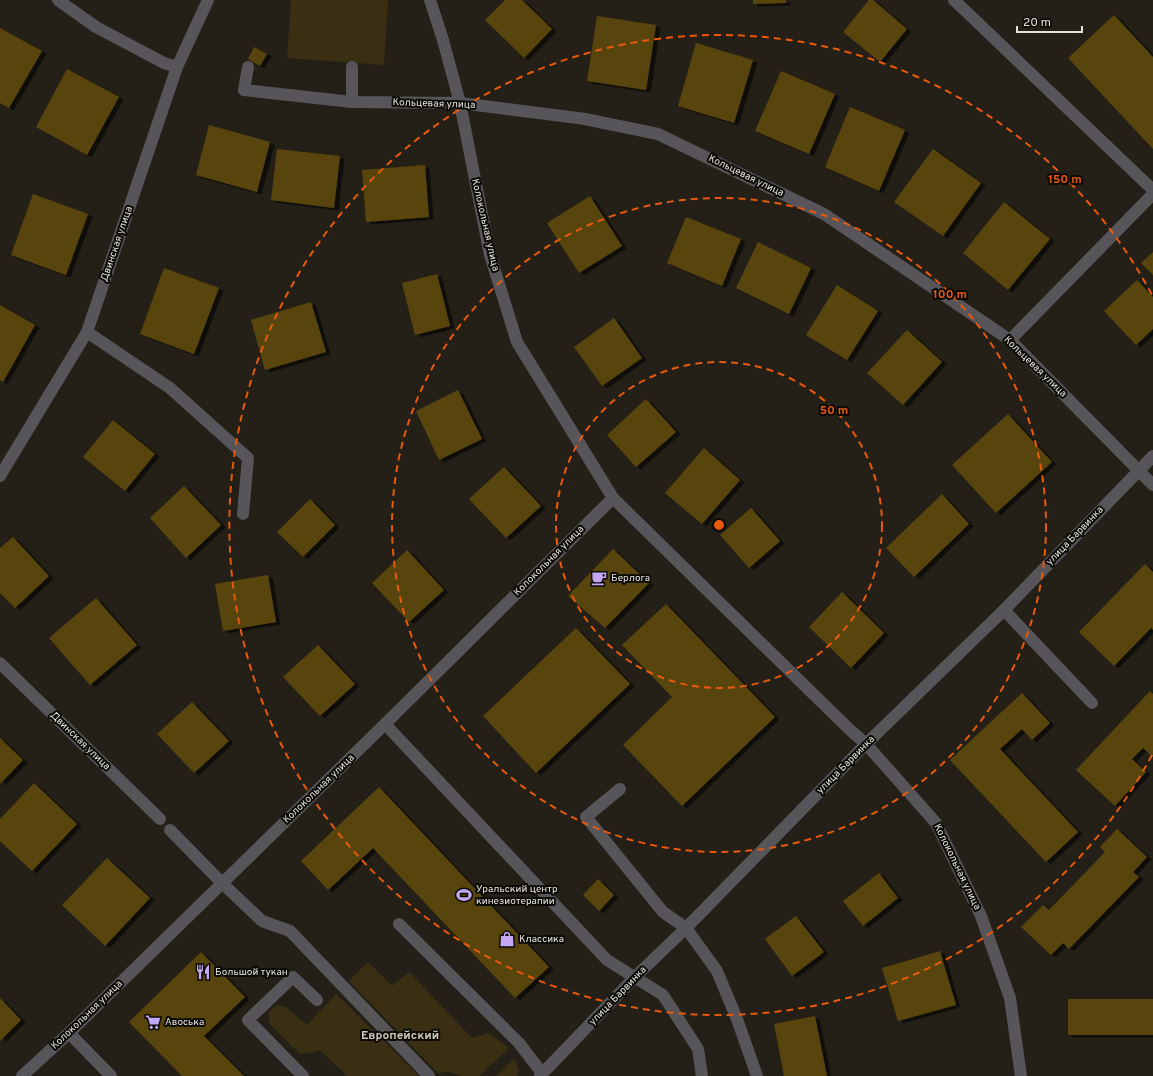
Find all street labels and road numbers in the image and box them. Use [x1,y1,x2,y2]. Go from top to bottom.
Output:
street label: Кольцевая улица [392,96,476,112]
street label: Кольцевая улица [706,152,786,200]
street label: Колокольная улица [468,178,502,272]
street label: Двинская улица [98,205,136,283]
street label: Кольцевая улица [1001,334,1069,400]
street label: улица Барвинка [1043,504,1107,568]
street label: Колокольная улица [511,523,587,599]
street label: Двинская улица [47,709,113,773]
street label: улица Барвинка [814,733,878,797]
street label: Колокольная улица [281,752,357,826]
street label: Колокольная улица [930,822,984,912]
street label: улица Барвинка [586,964,650,1028]
street label: Колокольная улица [49,978,125,1052]

